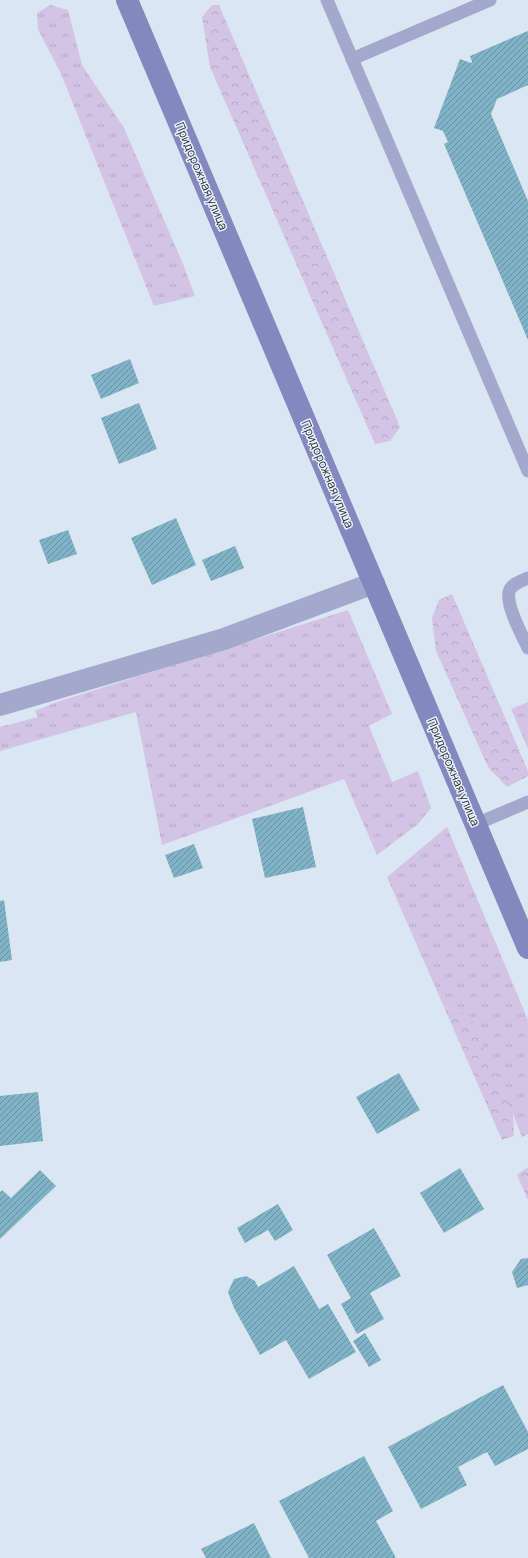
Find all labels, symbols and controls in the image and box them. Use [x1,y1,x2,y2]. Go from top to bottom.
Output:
street label: Придорожная улица [172,119,232,233]
street label: Придорожная улица [298,417,358,531]
street label: Придорожная улица [424,715,484,829]

